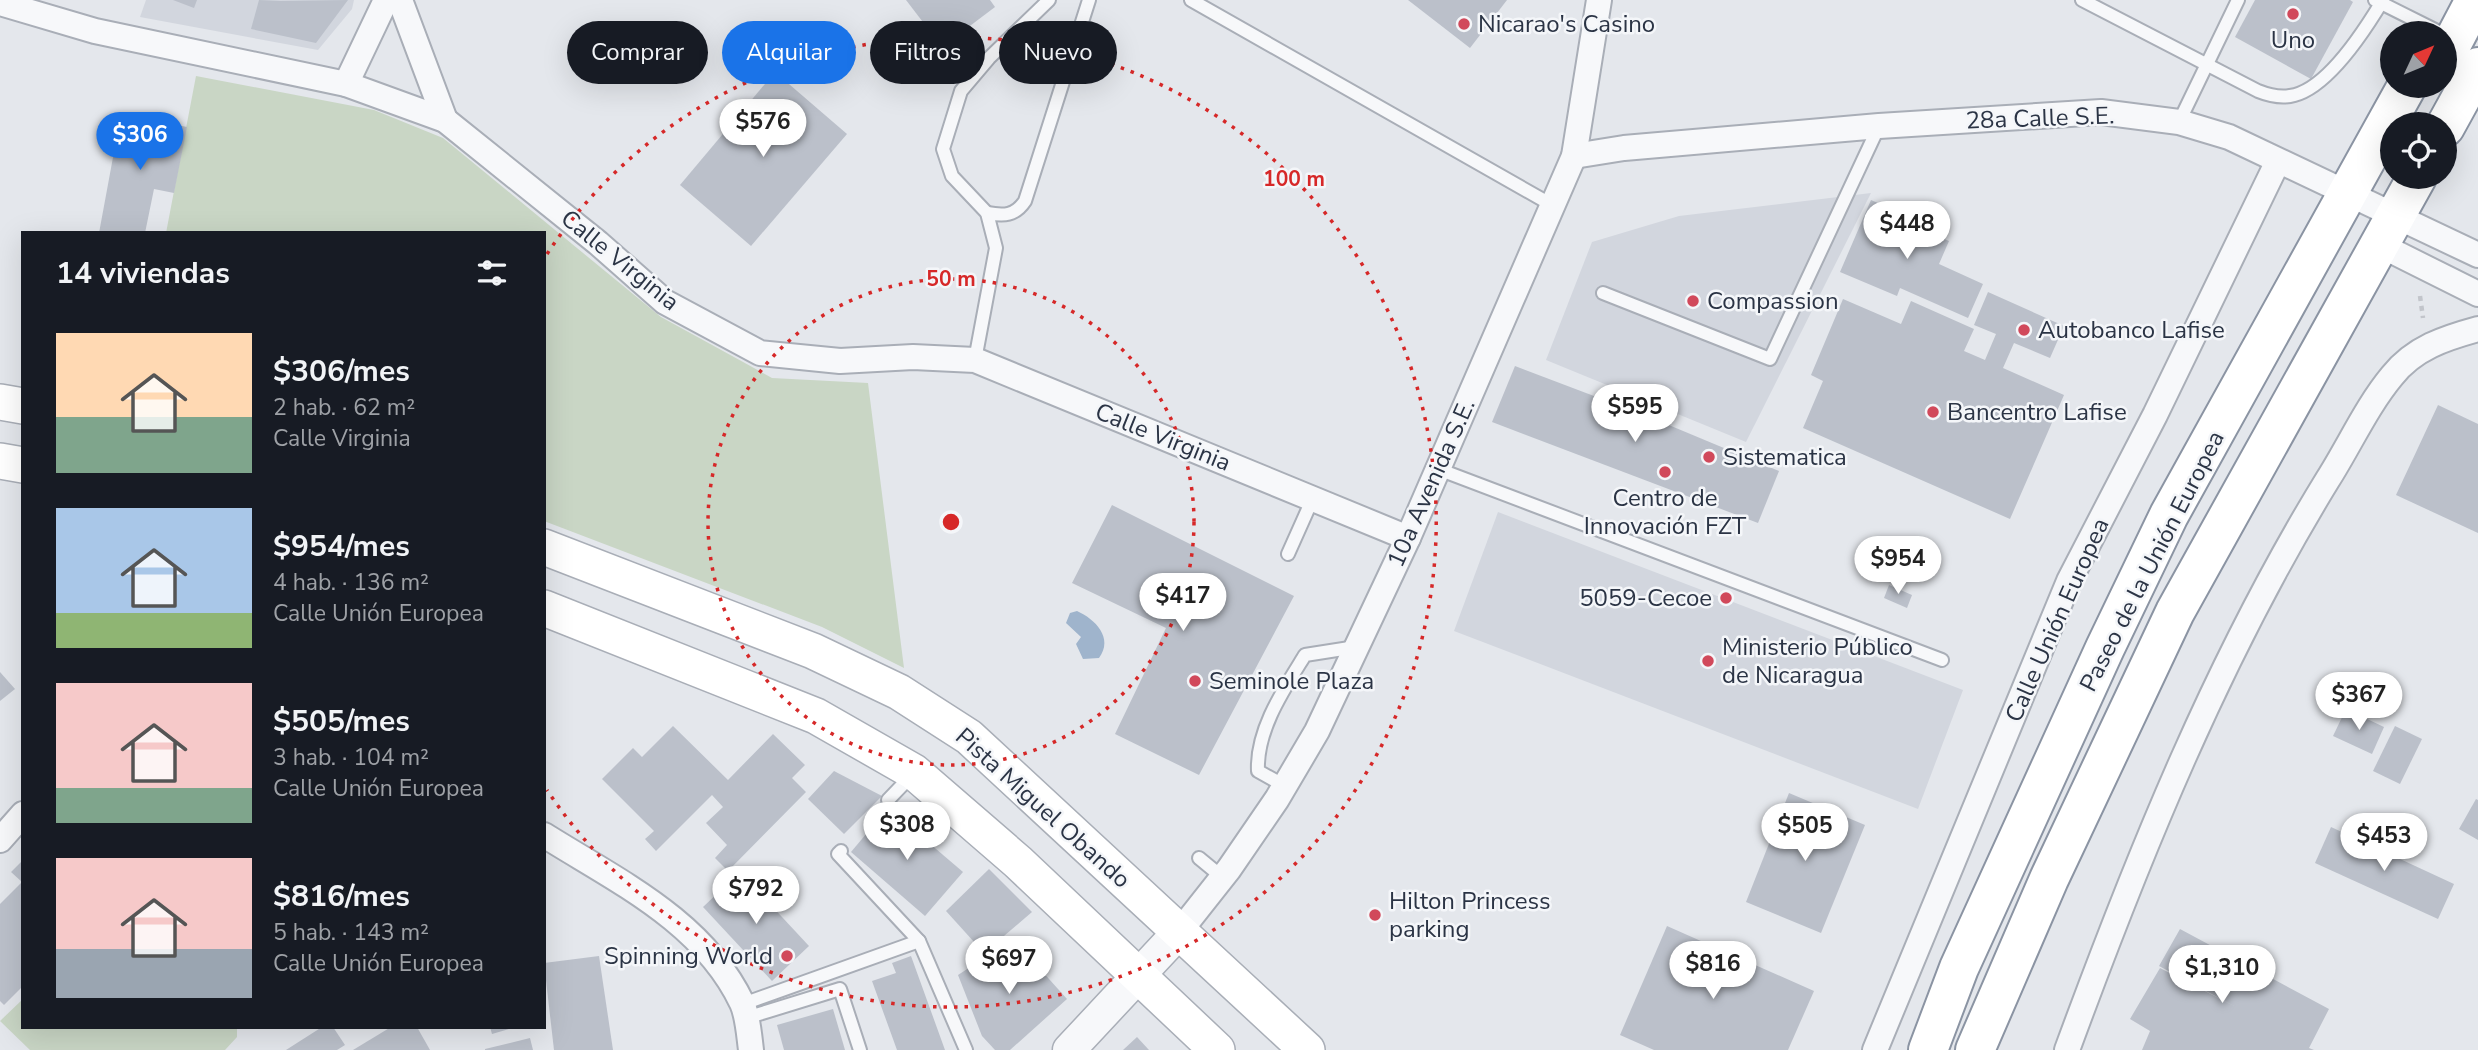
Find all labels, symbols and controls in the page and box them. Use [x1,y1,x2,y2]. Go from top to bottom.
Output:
marker: Uno [2285,6,2301,22]
place label: Nicarao's Casino [1478,8,1655,40]
marker: Nicarao's Casino [1456,16,1472,32]
chip: Comprar [567,21,708,84]
chip: Alquilar [722,21,856,84]
chip: Filtros [870,21,985,84]
chip: Nuevo [999,21,1117,84]
north arrow [2380,21,2457,98]
map controls [2380,21,2457,189]
place label: Uno [2271,24,2315,56]
street label: 28a Calle S.E. [1965,99,2115,137]
pin: $576 [722,100,804,159]
text: $576 [735,106,791,137]
button: locate [2380,112,2457,189]
pin: $306 [99,113,181,172]
text: $306 [112,119,168,150]
text: 100 m [1263,165,1325,193]
street label: Calle Virginia [554,202,686,318]
pin: $448 [1866,202,1948,261]
text: $448 [1879,208,1935,239]
text: 14 viviendas [56,253,230,294]
icon: filters [473,254,511,292]
text: 50 m [926,265,976,293]
place label: Compassion [1707,285,1839,317]
marker: Compassion [1685,293,1701,309]
place label: Autobanco Lafise [2038,314,2225,346]
marker: Autobanco Lafise [2016,322,2032,338]
text: $306/mes [273,351,410,392]
icon: home [112,361,196,445]
pin: $595 [1594,384,1676,444]
text: $595 [1607,391,1663,422]
text: 2 hab. · 62 m² [273,392,415,423]
street label: 10a Avenida S.E. [1380,394,1482,572]
street label: Calle Virginia [1090,395,1236,479]
place label: Bancentro Lafise [1947,396,2127,428]
marker: Bancentro Lafise [1925,404,1941,420]
text: Calle Virginia [273,423,411,454]
street label: Paseo de la Unión Europea [2072,425,2232,697]
place label: Sistematica [1723,441,1847,473]
marker: Sistematica [1701,449,1717,465]
marker: Centro de Innovación FZT [1657,464,1673,480]
place label: Centro de Innovación FZT [1584,482,1747,542]
centre of rings [939,510,963,534]
street label: Calle Unión Europea [1998,513,2116,727]
text: $954/mes [273,526,410,567]
icon: home [112,536,196,620]
pin: $954 [1857,536,1939,596]
text: $954 [1870,543,1926,574]
text: 4 hab. · 136 m² [273,567,429,598]
pin: $417 [1142,574,1224,633]
text: $417 [1155,580,1211,611]
place label: 5059-Cecoe [1579,582,1712,614]
marker: 5059-Cecoe [1718,590,1734,606]
text: Calle Unión Europea [273,598,484,629]
place label: Ministerio Público de Nicaragua [1722,631,1913,691]
marker: Ministerio Público de Nicaragua [1700,653,1716,669]
place label: Seminole Plaza [1209,665,1374,697]
pin: $367 [2318,672,2400,732]
marker: Seminole Plaza [1187,673,1203,689]
text: $367 [2331,679,2387,710]
text: $505/mes [273,701,410,742]
icon: home [112,711,196,795]
street label: Pista Miguel Obando [949,721,1137,895]
text: 3 hab. · 104 m² [273,742,429,773]
text: Calle Unión Europea [273,773,484,804]
pin: $308 [866,802,948,862]
pin: $505 [1764,804,1846,863]
text: $308 [879,809,935,840]
text: $505 [1777,810,1833,841]
pin: $453 [2343,814,2425,873]
text: $453 [2356,820,2412,851]
pin: $792 [715,866,797,926]
text: $792 [728,873,784,904]
text: $816/mes [273,876,410,917]
place label: Hilton Princess parking [1389,885,1551,945]
icon: home [112,886,196,970]
marker: Hilton Princess parking [1367,907,1383,923]
text: 5 hab. · 143 m² [273,917,429,948]
pin: $697 [968,936,1050,996]
place label: Spinning World [604,940,773,972]
pin: $816 [1672,942,1754,1001]
text: $697 [981,943,1037,974]
pin: $1,310 [2165,946,2279,1005]
text: Calle Unión Europea [273,948,484,979]
marker: Spinning World [779,948,795,964]
text: $816 [1685,948,1741,979]
text: $1,310 [2185,952,2259,983]

